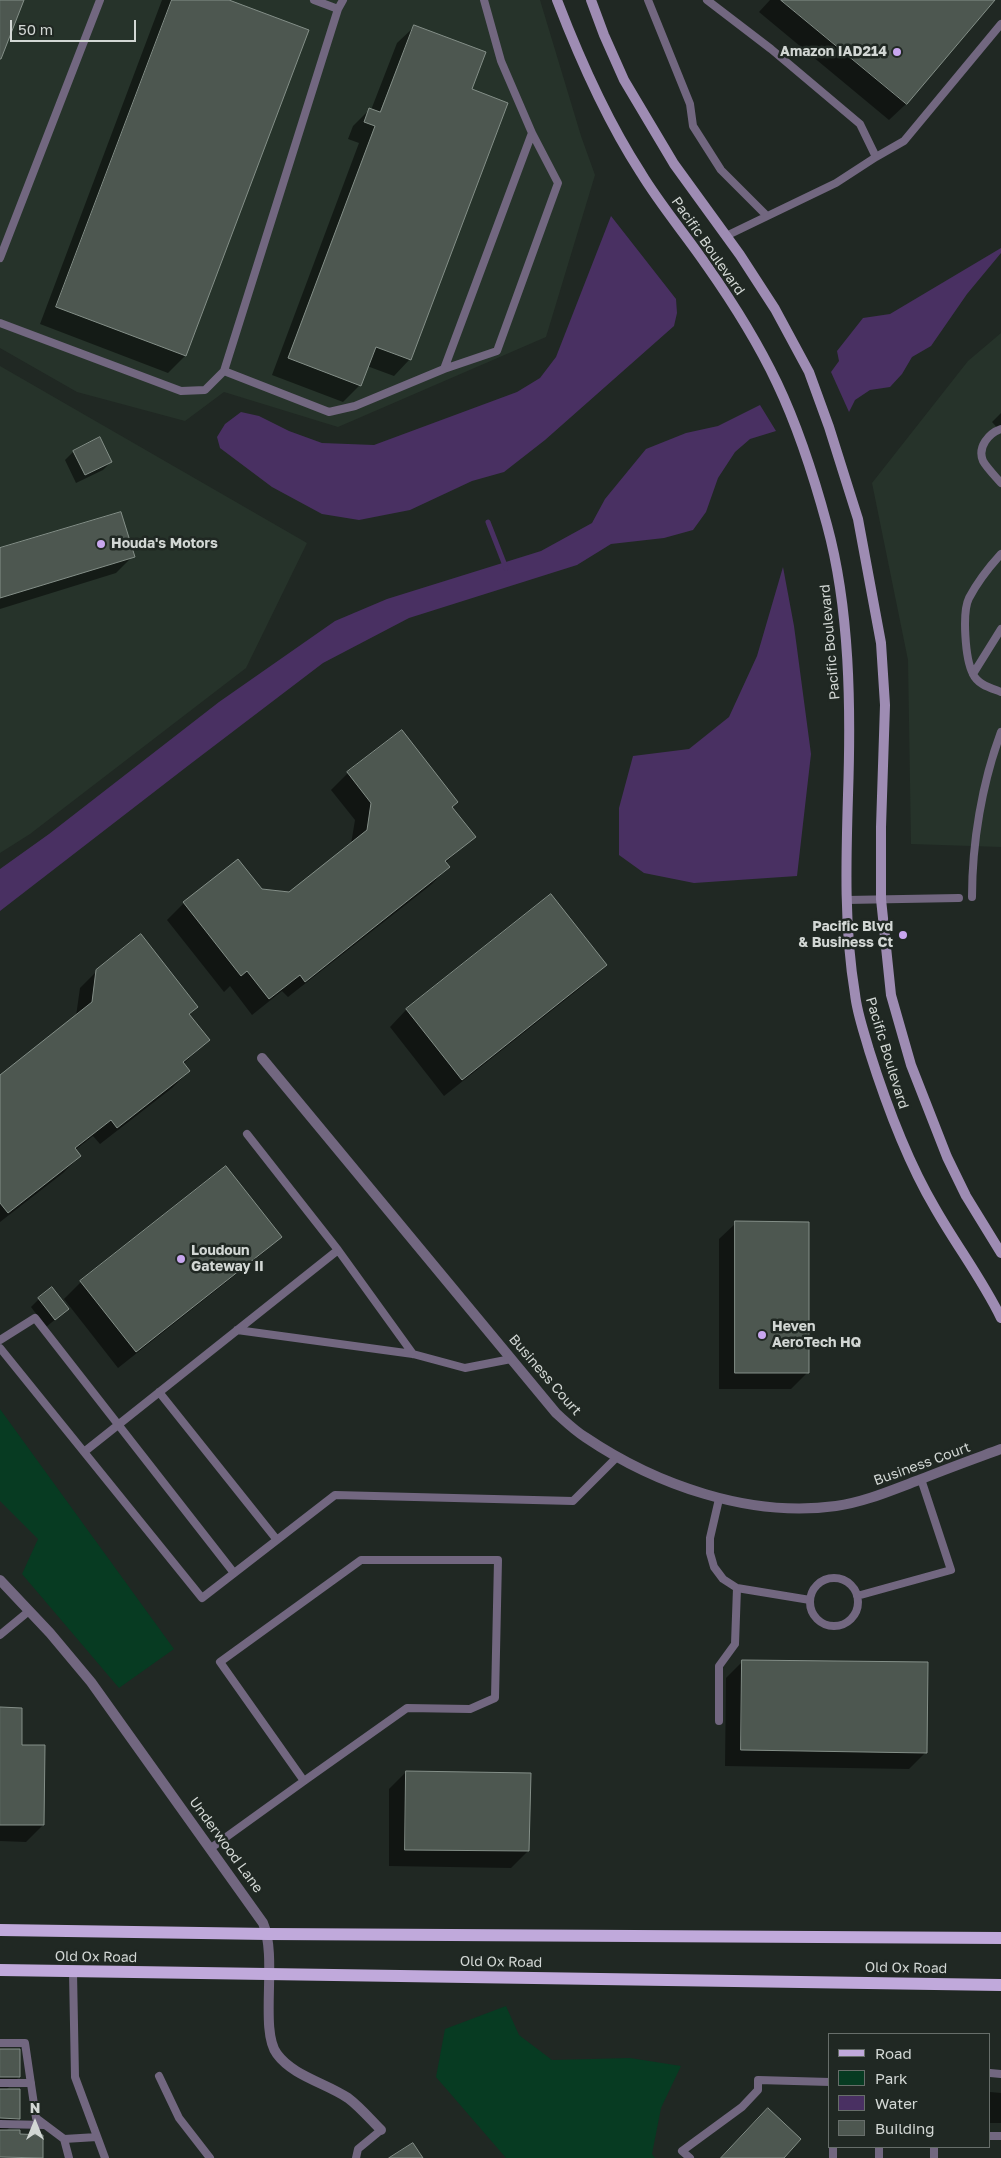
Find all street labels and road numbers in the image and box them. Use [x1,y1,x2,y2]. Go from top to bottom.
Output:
street label: Pacific Boulevard [668,194,748,298]
street label: Pacific Boulevard [817,583,843,701]
street label: Pacific Boulevard [862,995,912,1111]
street label: Business Court [505,1331,585,1419]
street label: Business Court [871,1439,973,1489]
street label: Underwood Lane [186,1794,266,1896]
street label: Old Ox Road [55,1948,137,1966]
street label: Old Ox Road [460,1953,542,1971]
street label: Old Ox Road [865,1959,947,1977]

